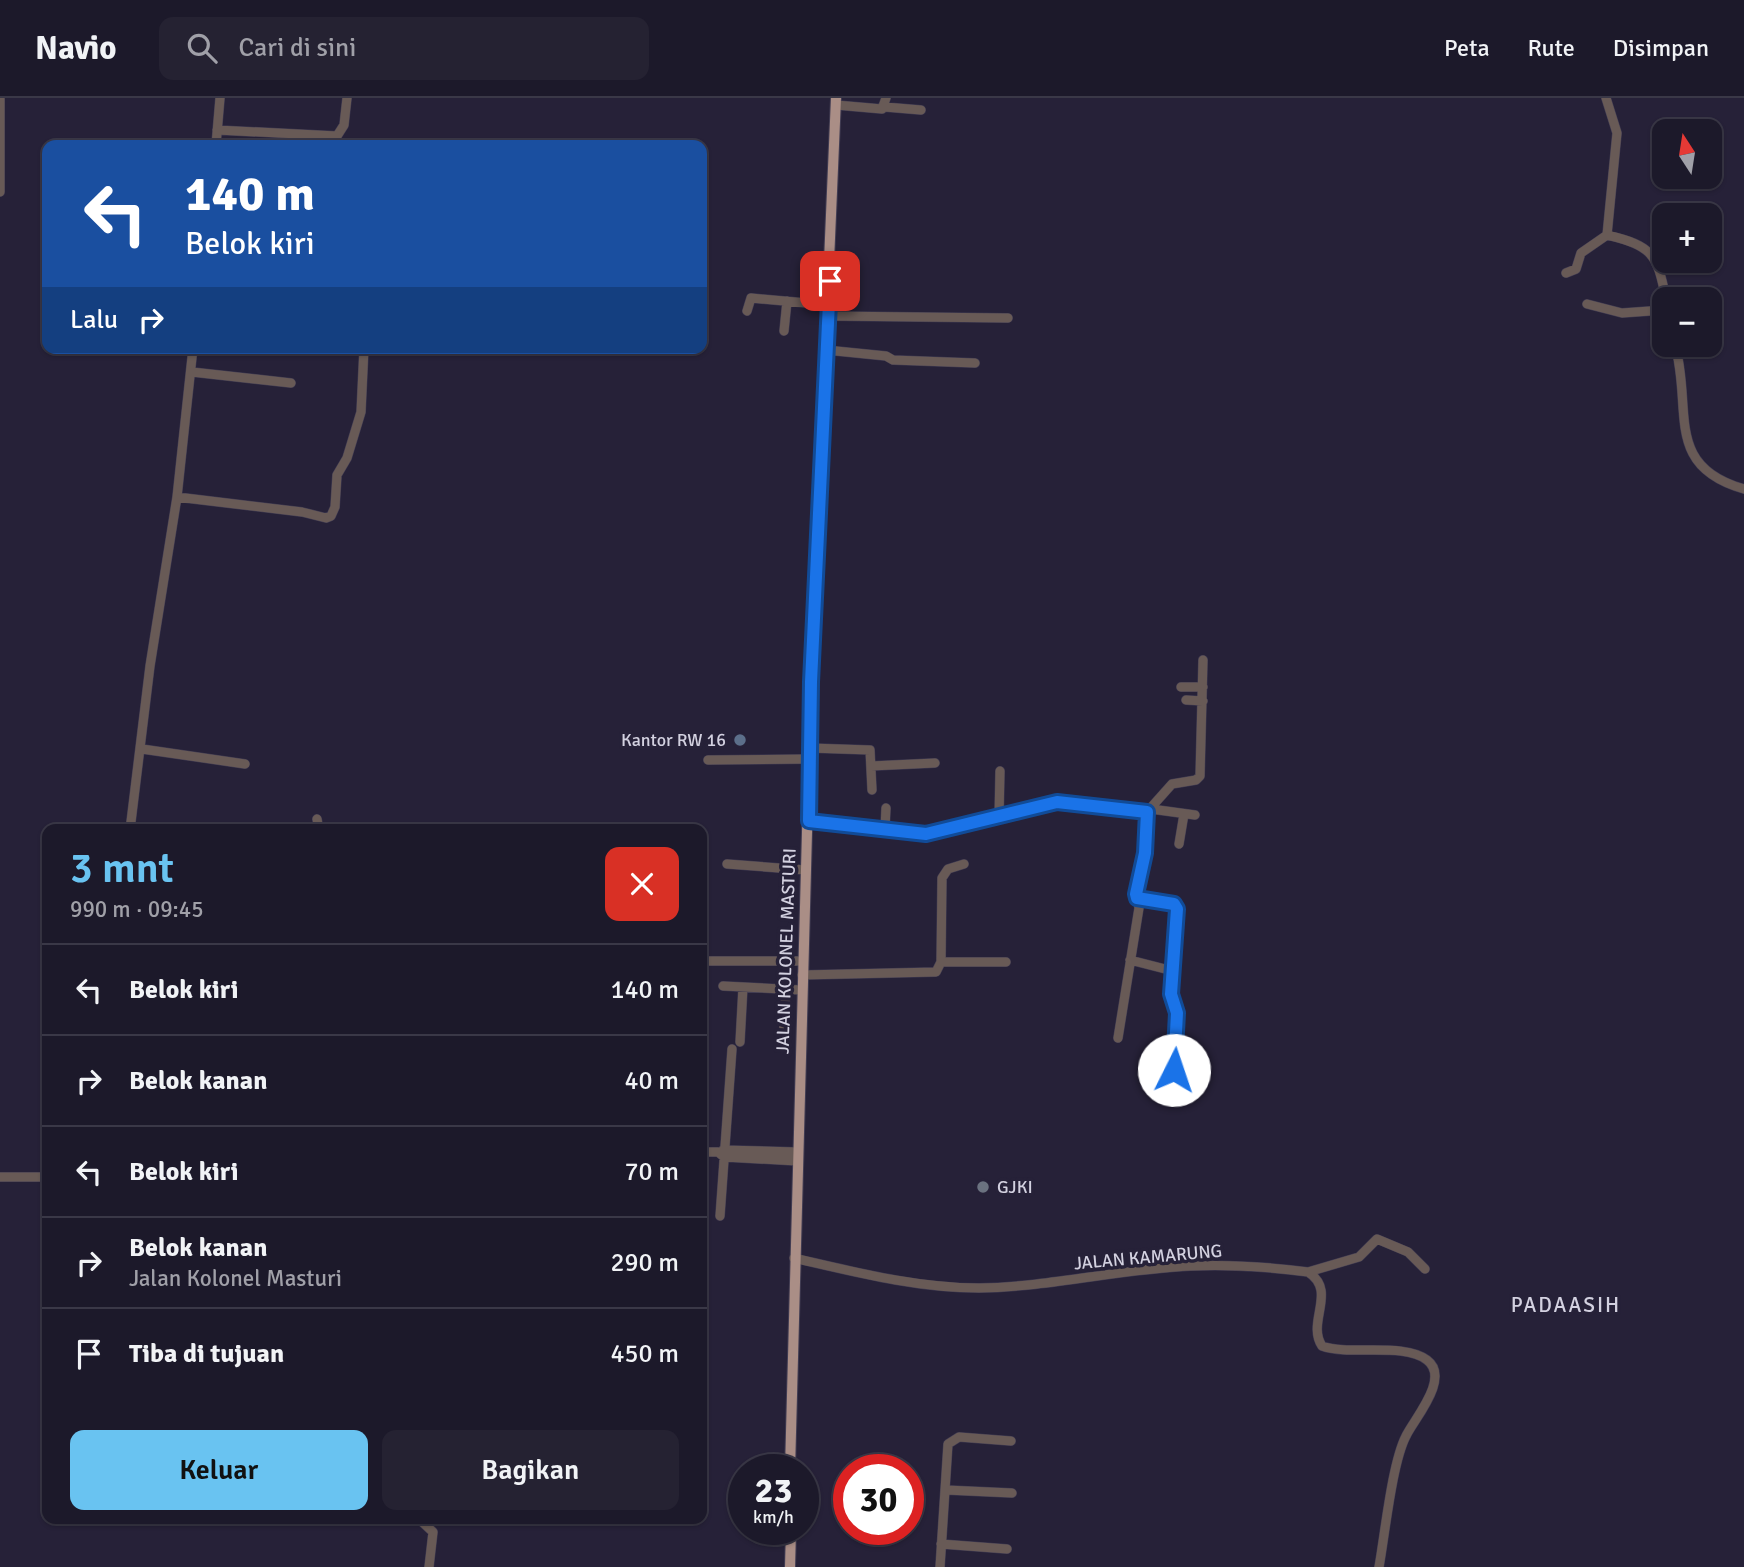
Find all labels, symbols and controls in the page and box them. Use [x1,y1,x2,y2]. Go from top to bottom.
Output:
search box [159,17,649,80]
text: Navio [35,28,117,69]
icon: search [183,29,221,67]
text: Cari di sini [239,32,356,64]
text: Peta [1444,33,1490,63]
text: Rute [1528,33,1575,63]
text: Disimpan [1613,33,1709,63]
north arrow [1652,119,1722,189]
map controls [1652,119,1722,357]
text: 140 m [185,164,315,224]
icon: left [70,168,161,259]
button: + [1652,203,1722,273]
text: Belok kiri [185,224,315,263]
pin [800,251,860,311]
icon: arrive [811,262,849,300]
button: − [1652,287,1722,357]
icon: right [132,301,170,339]
text: Lalu [70,304,118,336]
place label: Kantor RW 16 [621,729,726,751]
marker: Kantor RW 16 [732,732,748,748]
text: 3 mnt [70,843,174,894]
button: close [605,847,679,921]
street label: JALAN KOLONEL MASTURI [771,848,801,1054]
text: 990 m · 09:45 [70,895,204,924]
icon: left [70,971,108,1009]
text: Belok kiri [129,974,238,1006]
text: 140 m [610,974,679,1006]
position arrow [1137,1033,1211,1107]
icon: right [70,1062,108,1100]
text: Belok kanan [129,1065,267,1097]
text: 40 m [624,1065,679,1097]
icon: left [70,1153,108,1191]
text: Belok kiri [129,1156,238,1188]
text: 70 m [624,1156,679,1188]
place label: GJKI [997,1176,1033,1198]
marker: GJKI [975,1179,991,1195]
text: Belok kanan [129,1232,267,1264]
street label: JALAN KAMARUNG [1073,1240,1223,1274]
icon: right [70,1244,108,1282]
text: 290 m [610,1247,679,1279]
text: Jalan Kolonel Masturi [129,1264,342,1293]
district label: PADAASIH [1511,1292,1621,1318]
icon: arrive [70,1335,108,1373]
text: Tiba di tujuan [129,1338,284,1370]
text: 450 m [610,1338,679,1370]
button: Keluar [70,1430,368,1510]
button: Bagikan [382,1430,679,1510]
speed limit sign: 30 [833,1454,924,1545]
text: 23 [755,1469,792,1512]
text: km/h [753,1506,794,1528]

